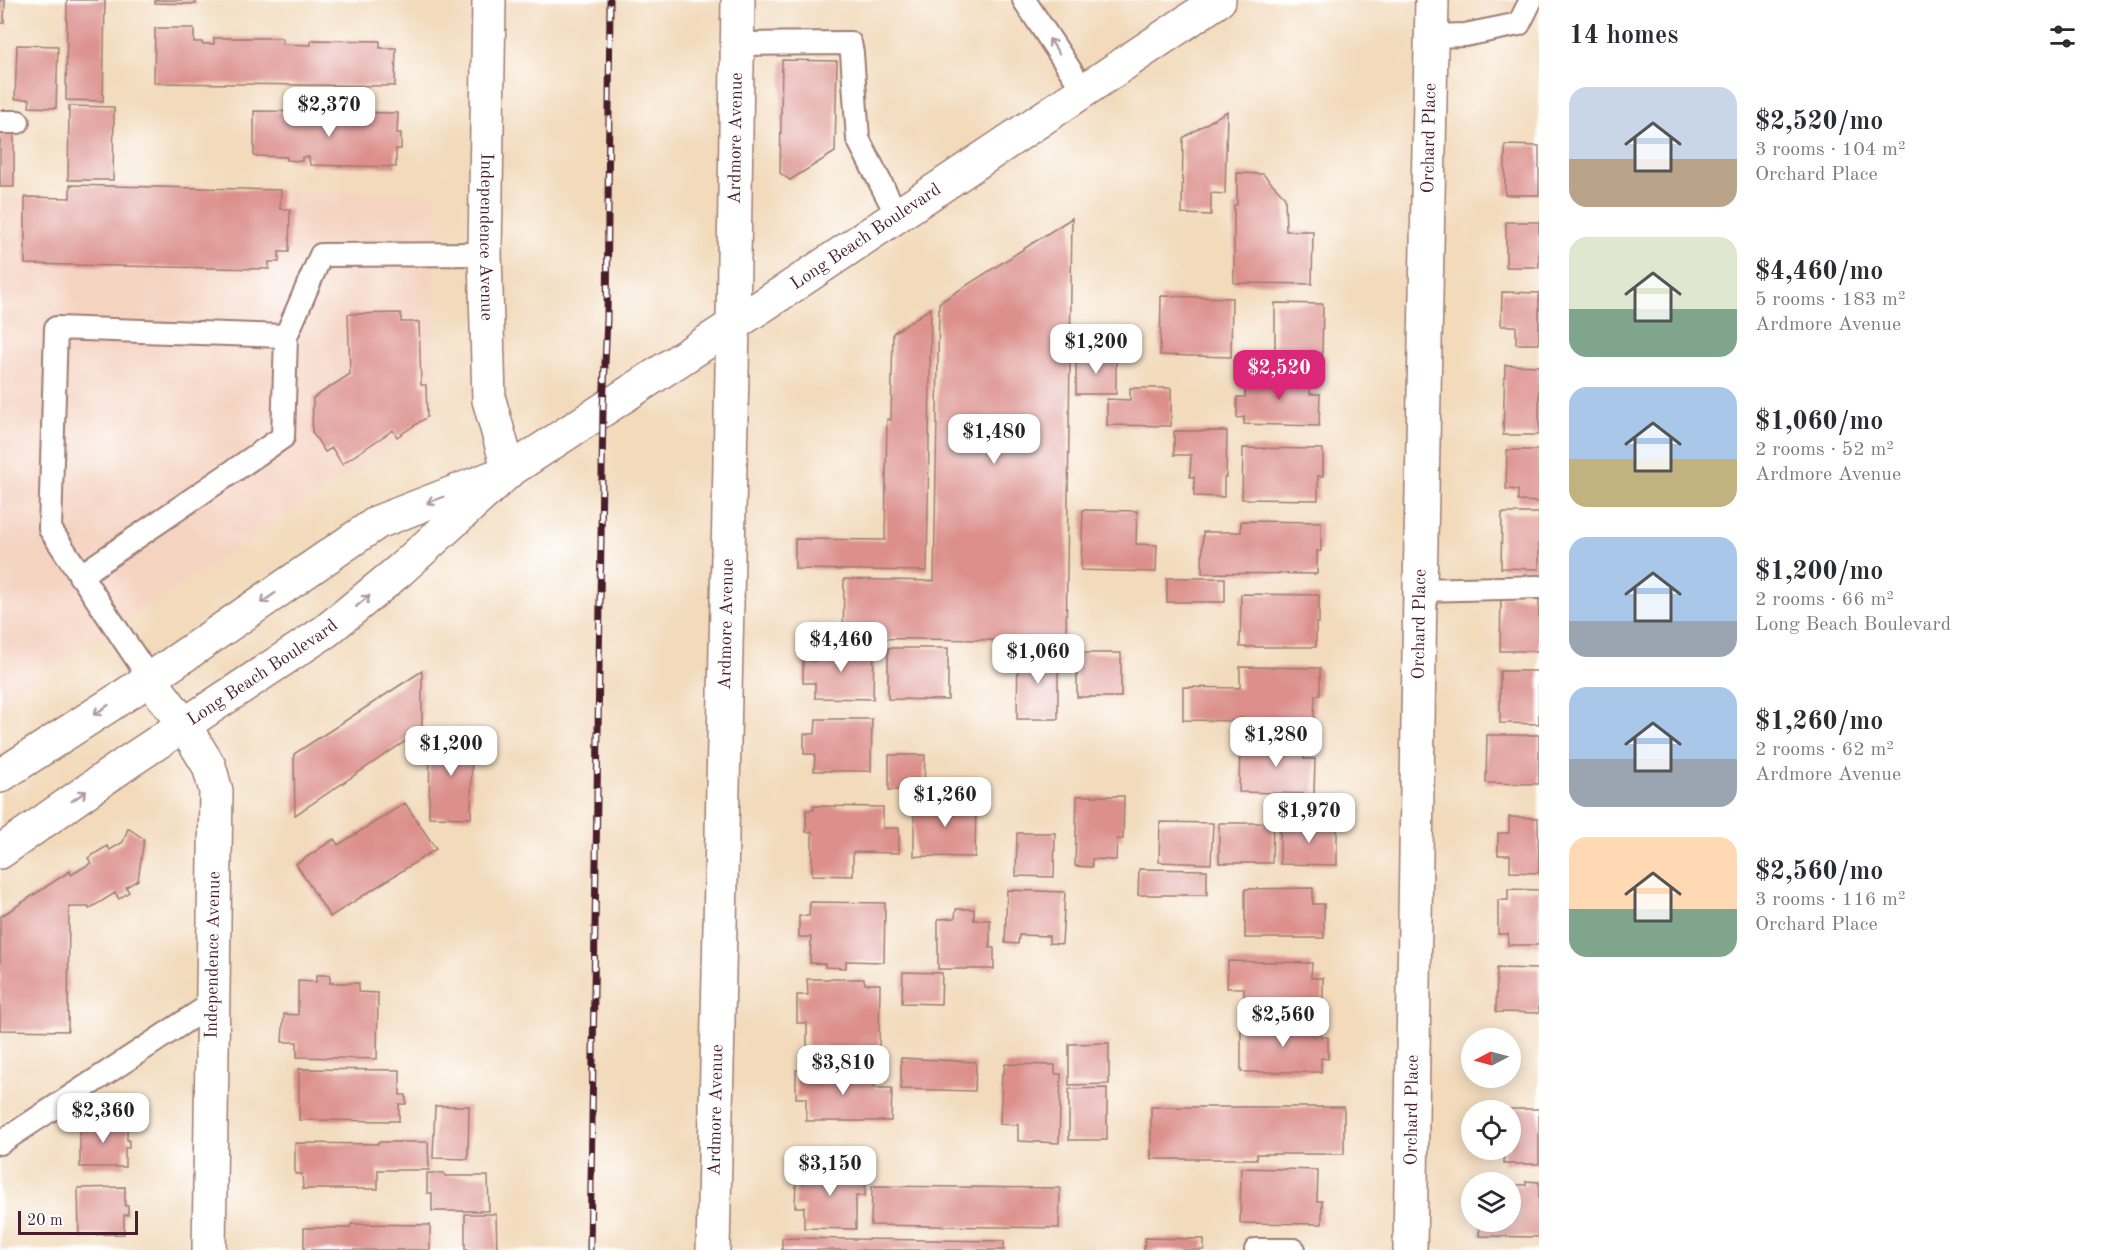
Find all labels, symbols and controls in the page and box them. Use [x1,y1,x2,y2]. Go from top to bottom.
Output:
icon: filters [2046,20,2079,53]
text: 14 homes [1569,23,1678,49]
one-way arrow [1048,38,1060,54]
street label: Ardmore Avenue [726,72,746,204]
street label: Orchard Place [1419,83,1439,194]
pin: $2,370 [280,87,378,138]
text: $2,370 [297,96,361,116]
text: $2,520/mo [1755,109,1883,135]
icon: home [1617,111,1689,183]
text: 3 rooms · 104 m² [1755,140,1905,160]
street label: Independence Avenue [476,153,496,321]
text: Orchard Place [1755,165,1878,185]
street label: Long Beach Boulevard [788,180,944,293]
text: $4,460/mo [1755,259,1883,285]
icon: home [1617,261,1689,333]
text: 5 rooms · 183 m² [1755,290,1905,310]
text: Ardmore Avenue [1755,315,1901,335]
pin: $1,200 [1047,324,1145,375]
text: $1,200 [1064,333,1128,353]
pin: $2,520 [1230,350,1328,401]
text: $2,520 [1247,359,1311,379]
text: $1,060/mo [1755,409,1883,435]
icon: home [1617,411,1689,483]
pin: $1,480 [945,414,1043,465]
text: $1,480 [962,423,1026,443]
text: 2 rooms · 52 m² [1755,440,1894,460]
text: Ardmore Avenue [1755,465,1901,485]
one-way arrow [426,495,445,506]
street label: Ardmore Avenue [716,558,737,690]
text: $1,200/mo [1755,559,1883,585]
icon: home [1617,561,1689,633]
street label: Orchard Place [1410,569,1429,679]
text: 2 rooms · 66 m² [1755,590,1894,610]
one-way arrow [260,592,277,604]
one-way arrow [355,594,371,607]
text: Long Beach Boulevard [1755,615,1951,635]
street label: Long Beach Boulevard [184,616,341,729]
pin: $4,460 [792,622,890,673]
text: $4,460 [809,631,873,651]
pin: $1,060 [989,634,1087,685]
text: $1,060 [1006,643,1070,663]
one-way arrow [93,705,110,717]
text: $1,260/mo [1755,709,1883,735]
icon: home [1617,711,1689,783]
pin: $1,280 [1227,717,1325,768]
pin: $1,200 [402,726,500,777]
text: $1,280 [1244,726,1308,746]
text: $1,200 [419,735,483,755]
text: 2 rooms · 62 m² [1755,740,1894,760]
text: Ardmore Avenue [1755,765,1901,785]
pin: $1,260 [896,777,994,828]
text: $1,260 [913,786,977,806]
one-way arrow [71,790,87,802]
pin: $1,970 [1260,793,1358,844]
text: $1,970 [1277,802,1341,822]
text: $2,560/mo [1755,859,1883,885]
icon: home [1617,861,1689,933]
street label: Independence Avenue [203,871,223,1039]
text: 3 rooms · 116 m² [1755,890,1905,910]
text: Orchard Place [1755,915,1878,935]
pin: $2,560 [1234,997,1332,1048]
text: $2,560 [1251,1006,1315,1026]
north arrow [1461,1028,1521,1088]
map controls [1461,1028,1521,1232]
street label: Ardmore Avenue [706,1044,726,1176]
pin: $3,810 [794,1045,892,1096]
text: $3,810 [811,1054,875,1074]
street label: Orchard Place [1402,1055,1422,1165]
pin: $2,360 [54,1093,152,1144]
button: locate [1461,1100,1521,1160]
text: $2,360 [71,1102,135,1122]
pin: $3,150 [781,1146,879,1197]
text: $3,150 [798,1155,862,1175]
button: layers [1461,1172,1521,1232]
scale bar [18,1208,138,1236]
text: 20 m [27,1213,63,1229]

